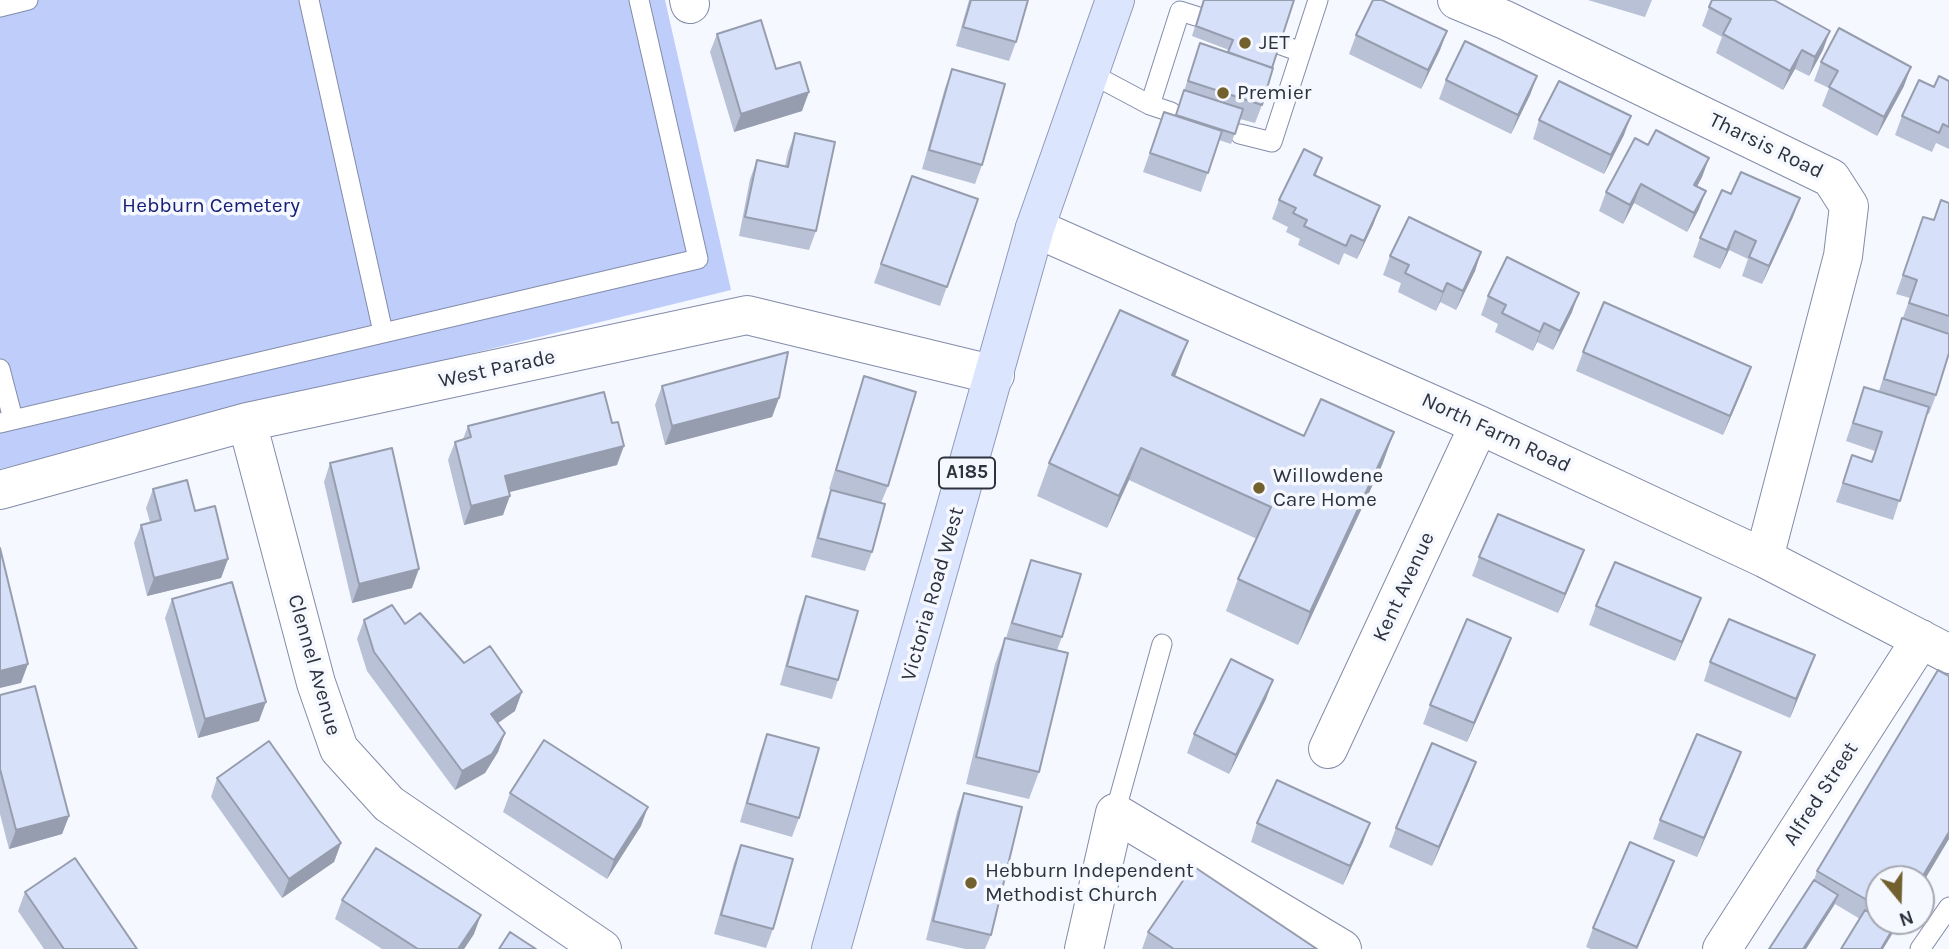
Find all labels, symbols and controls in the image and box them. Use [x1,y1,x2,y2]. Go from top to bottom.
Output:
place label: JET [1259,30,1290,56]
marker: JET [1237,35,1253,51]
place label: Premier [1237,80,1311,106]
marker: Premier [1215,85,1231,101]
street label: Tharsis Road [1705,107,1827,185]
park label: Hebburn Cemetery [122,193,300,219]
street label: West Parade [436,344,558,394]
street label: North Farm Road [1417,387,1575,479]
road number: A185 [939,458,995,488]
place label: Willowdene Care Home [1273,463,1383,513]
marker: Willowdene Care Home [1251,480,1267,496]
street label: Victoria Road West [896,504,970,684]
street label: Kent Avenue [1368,528,1440,646]
street label: Clennel Avenue [282,592,346,738]
street label: Alfred Street [1778,737,1864,851]
place label: Hebburn Independent Methodist Church [985,858,1194,908]
north arrow [1865,865,1935,935]
marker: Hebburn Independent Methodist Church [963,875,979,891]
text: N [1896,905,1916,931]

